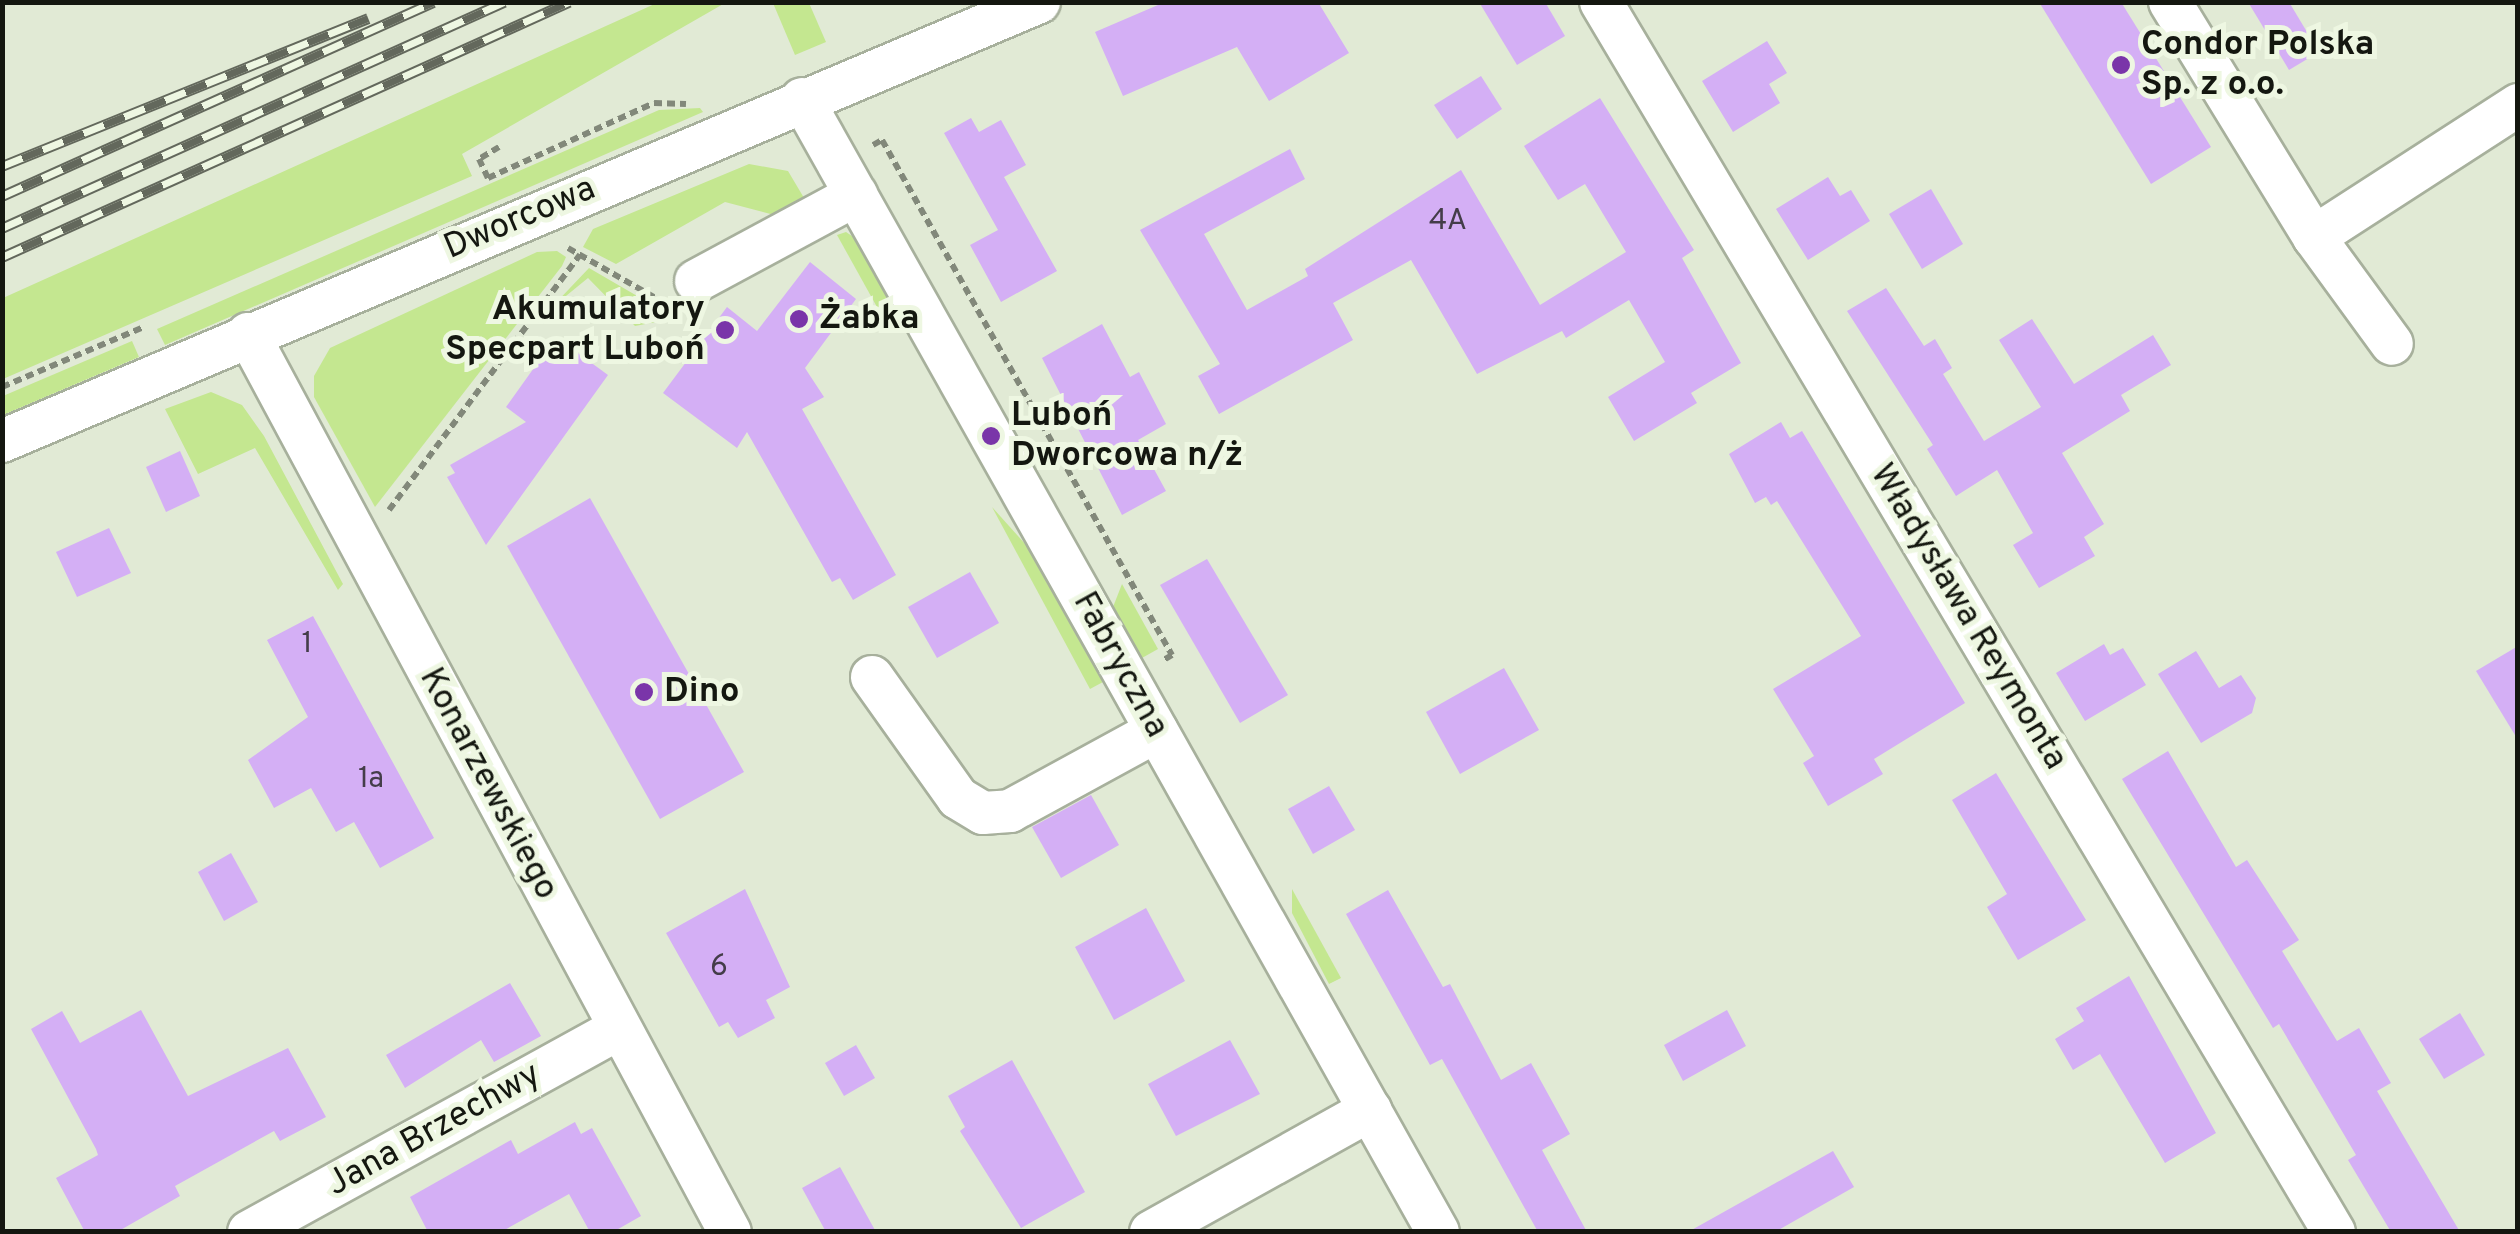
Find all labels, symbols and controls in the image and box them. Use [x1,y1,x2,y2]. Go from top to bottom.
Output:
place label: Condor Polska Sp. z o.o. [2141,24,2374,106]
marker: Condor Polska Sp. z o.o. [2110,54,2132,76]
street label: Dworcowa [438,168,602,270]
house number: 4A [1429,204,1467,240]
place label: Akumulatory Specpart Luboń [445,289,705,371]
place label: Żabka [819,298,920,340]
marker: Żabka [788,308,810,330]
marker: Akumulatory Specpart Luboń [714,319,736,341]
place label: Luboń Dworcowa n/ż [1011,395,1243,477]
marker: Luboń Dworcowa n/ż [980,425,1002,447]
street label: Władysława Reymonta [1860,456,2076,778]
street label: Fabryczna [1063,585,1177,745]
house number: 1 [301,627,313,663]
street label: Konarzewskiego [409,661,567,907]
place label: Dino [664,671,739,713]
marker: Dino [633,681,655,703]
house number: 1a [358,762,384,798]
house number: 6 [710,950,728,986]
street label: Jana Brzechwy [320,1054,548,1206]

